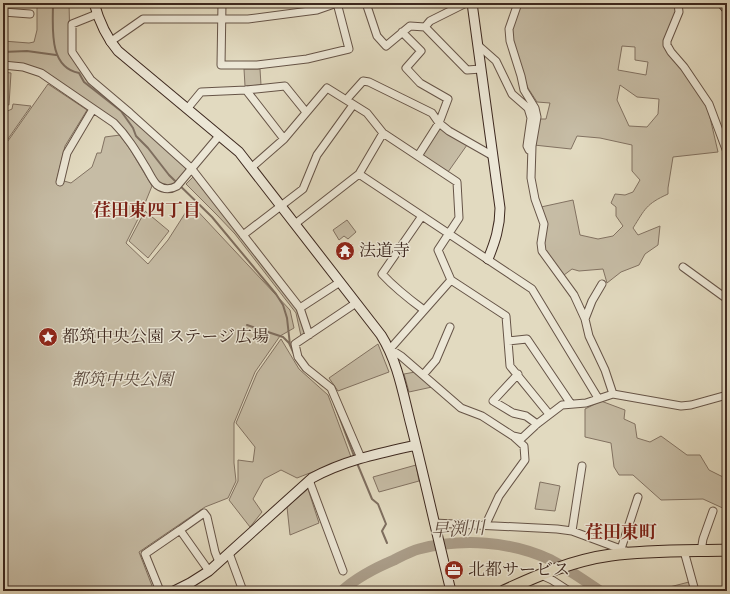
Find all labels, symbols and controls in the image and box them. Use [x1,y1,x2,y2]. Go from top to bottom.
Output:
district label: 荏田東四丁目 [93,200,201,222]
temple icon: 法道寺 [334,240,356,262]
place label: 法道寺 [359,240,410,262]
place icon: 都筑中央公園 ステージ広場 [37,326,59,348]
place label: 都筑中央公園 ステージ広場 [62,326,269,348]
park label: 都筑中央公園 [71,369,176,391]
water label: 早渕川 [430,517,488,542]
district label: 荏田東町 [585,522,657,544]
office icon: 北都サービス [443,559,465,581]
place label: 北都サービス [468,559,570,581]

